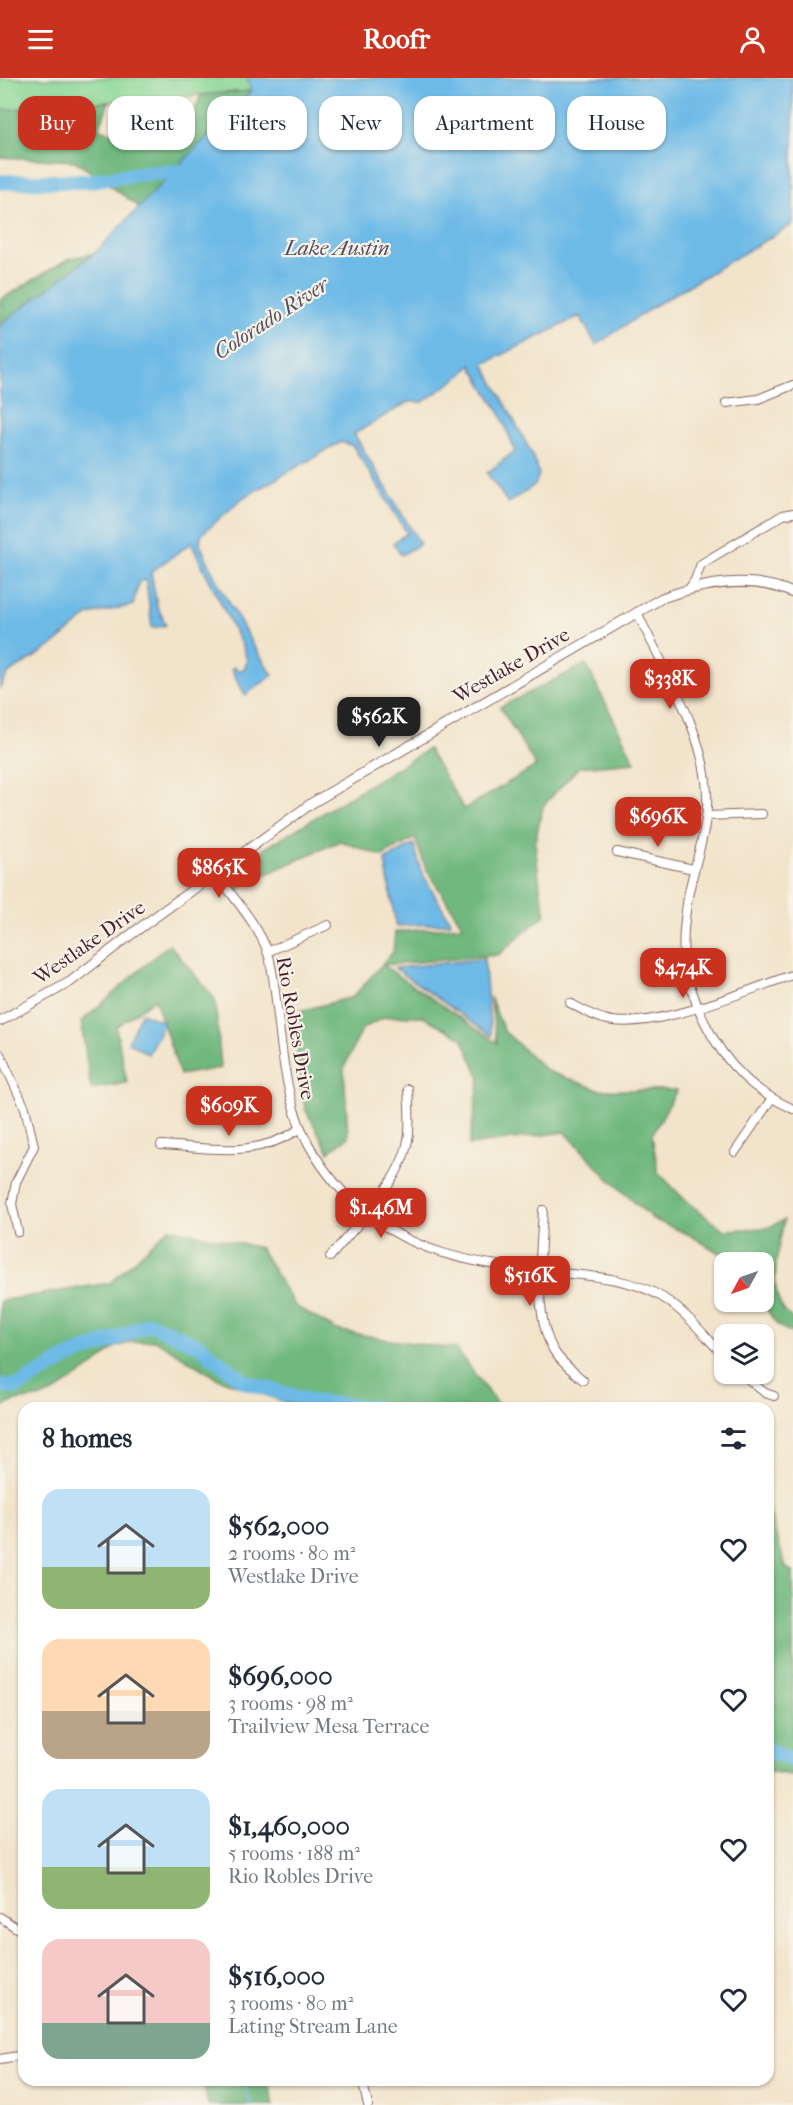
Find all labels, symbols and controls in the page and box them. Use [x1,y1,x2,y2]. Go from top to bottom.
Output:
icon: menu [24,23,57,56]
text: Roofr [363,23,430,55]
icon: person [736,23,769,56]
chip: Buy [18,96,96,150]
chip: Rent [108,96,195,150]
chip: Filters [207,96,307,150]
chip: New [319,96,402,150]
chip: Apartment [414,96,555,150]
chip: House [567,96,666,150]
water label: Lake Austin [283,236,390,260]
water label: Colorado River [209,271,334,364]
street label: Westlake Drive [448,623,574,709]
pin: $338K [628,659,712,710]
text: $338K [644,667,696,690]
pin: $562K [337,697,421,748]
text: $562K [351,705,407,728]
pin: $696K [616,797,700,848]
text: $696K [629,805,687,828]
pin: $865K [177,848,261,899]
text: $865K [191,856,247,879]
street label: Westlake Drive [28,895,149,990]
pin: $474K [641,948,725,999]
street label: Rio Robles Drive [272,955,319,1102]
text: $474K [654,956,712,979]
pin: $609K [187,1086,271,1137]
text: $609K [200,1094,258,1117]
pin: $1.46M [332,1188,430,1239]
text: $1.46M [349,1196,413,1219]
north arrow [714,1252,774,1312]
map controls [714,1252,774,1384]
pin: $516K [488,1256,572,1307]
text: $516K [504,1264,556,1287]
button: layers [714,1324,774,1384]
icon: filters [717,1422,750,1455]
text: 8 homes [42,1423,132,1454]
text: $562,000 [228,1511,329,1542]
icon: home [90,1513,162,1585]
icon: heart [717,1533,750,1566]
text: 2 rooms · 80 m² [228,1542,355,1565]
text: Westlake Drive [228,1565,359,1588]
text: $696,000 [228,1661,333,1692]
icon: home [90,1663,162,1735]
icon: heart [717,1683,750,1716]
text: 3 rooms · 98 m² [228,1692,353,1715]
text: Trailview Mesa Terrace [228,1715,429,1738]
text: $1,460,000 [228,1811,350,1842]
icon: home [90,1813,162,1885]
icon: heart [717,1833,750,1866]
text: 5 rooms · 188 m² [228,1842,360,1865]
text: Rio Robles Drive [228,1865,373,1888]
text: $516,000 [228,1961,325,1992]
icon: home [90,1963,162,2035]
icon: heart [717,1983,750,2016]
text: 3 rooms · 80 m² [228,1992,353,2015]
text: Lating Stream Lane [228,2015,398,2038]

